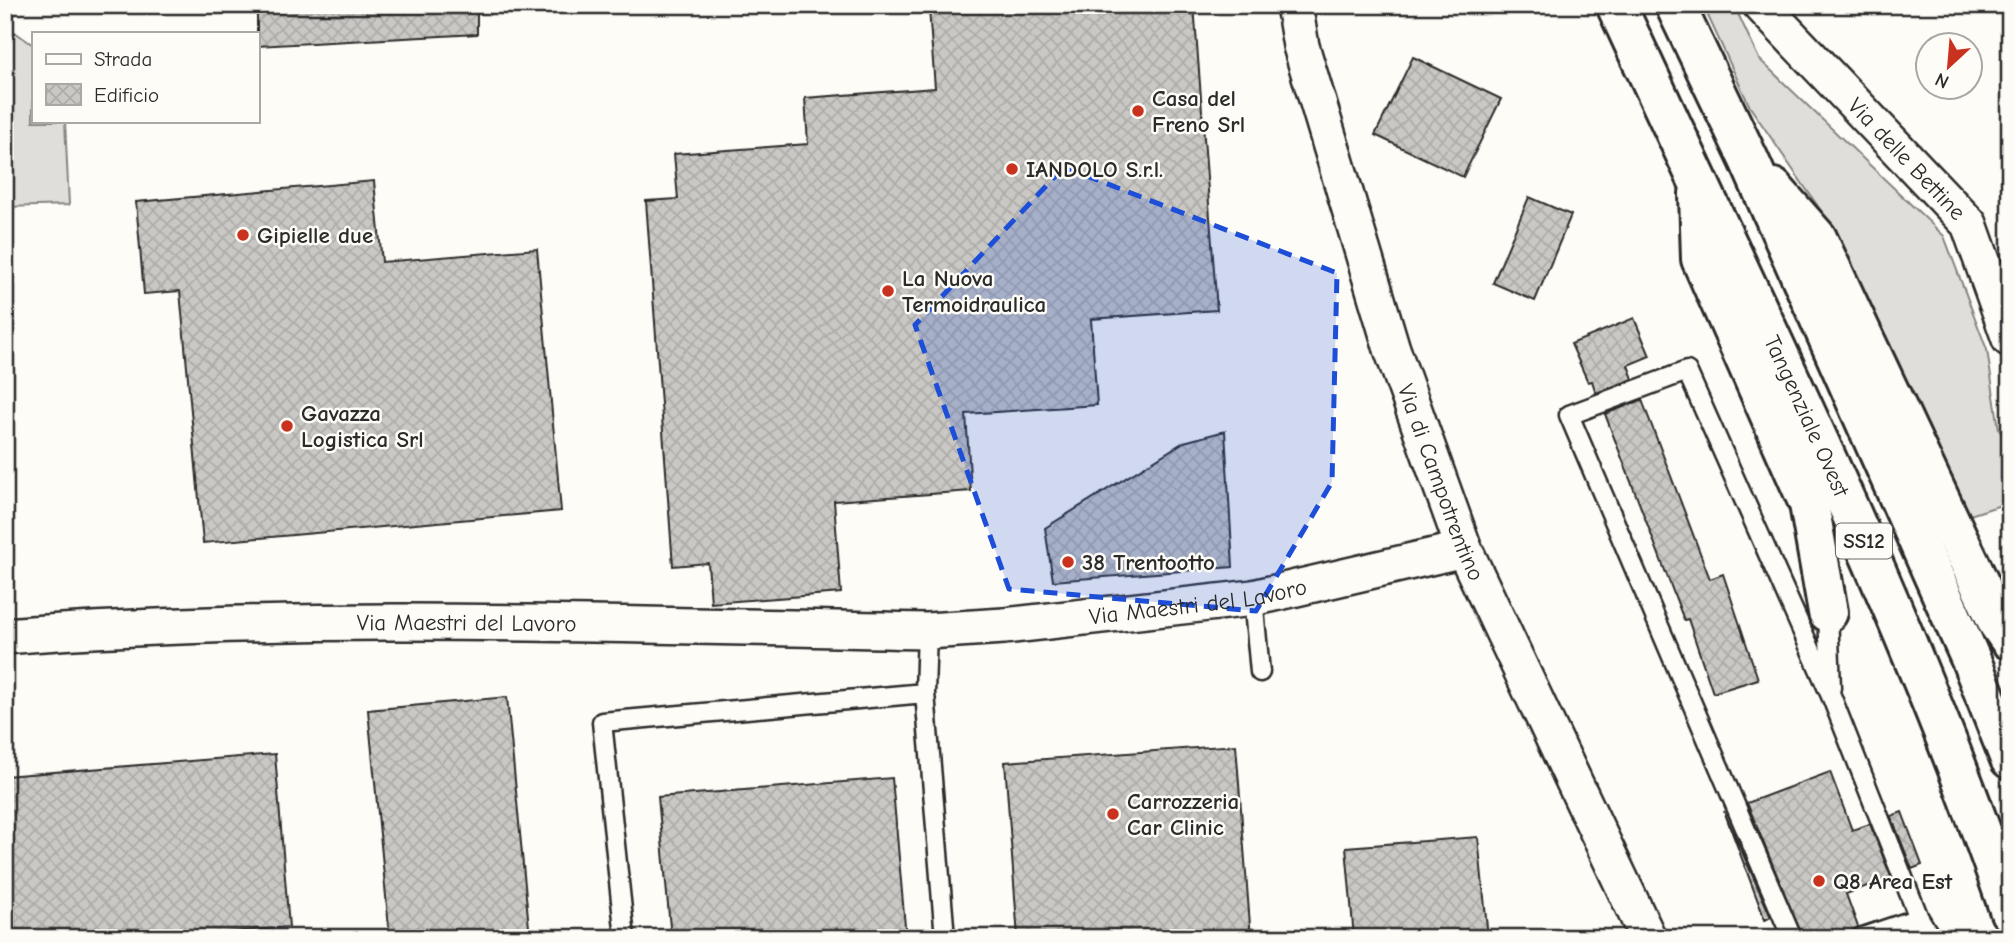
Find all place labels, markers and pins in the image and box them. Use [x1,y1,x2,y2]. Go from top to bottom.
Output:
place label: Casa del Freno Srl [1152,85,1245,138]
marker: Casa del Freno Srl [1130,103,1146,119]
place label: IANDOLO S.r.l. [1026,156,1163,183]
marker: IANDOLO S.r.l. [1004,161,1020,177]
place label: Gipielle due [257,222,373,249]
marker: Gipielle due [235,227,251,243]
place label: La Nuova Termoidraulica [902,265,1046,318]
marker: La Nuova Termoidraulica [880,283,896,299]
place label: Gavazza Logistica Srl [301,400,424,453]
marker: Gavazza Logistica Srl [279,418,295,434]
place label: 38 Trentootto [1082,549,1215,576]
marker: 38 Trentootto [1060,554,1076,570]
place label: Carrozzeria Car Clinic [1127,788,1239,841]
marker: Carrozzeria Car Clinic [1105,806,1121,822]
place label: Q8 Area Est [1833,868,1953,895]
marker: Q8 Area Est [1811,873,1827,889]

